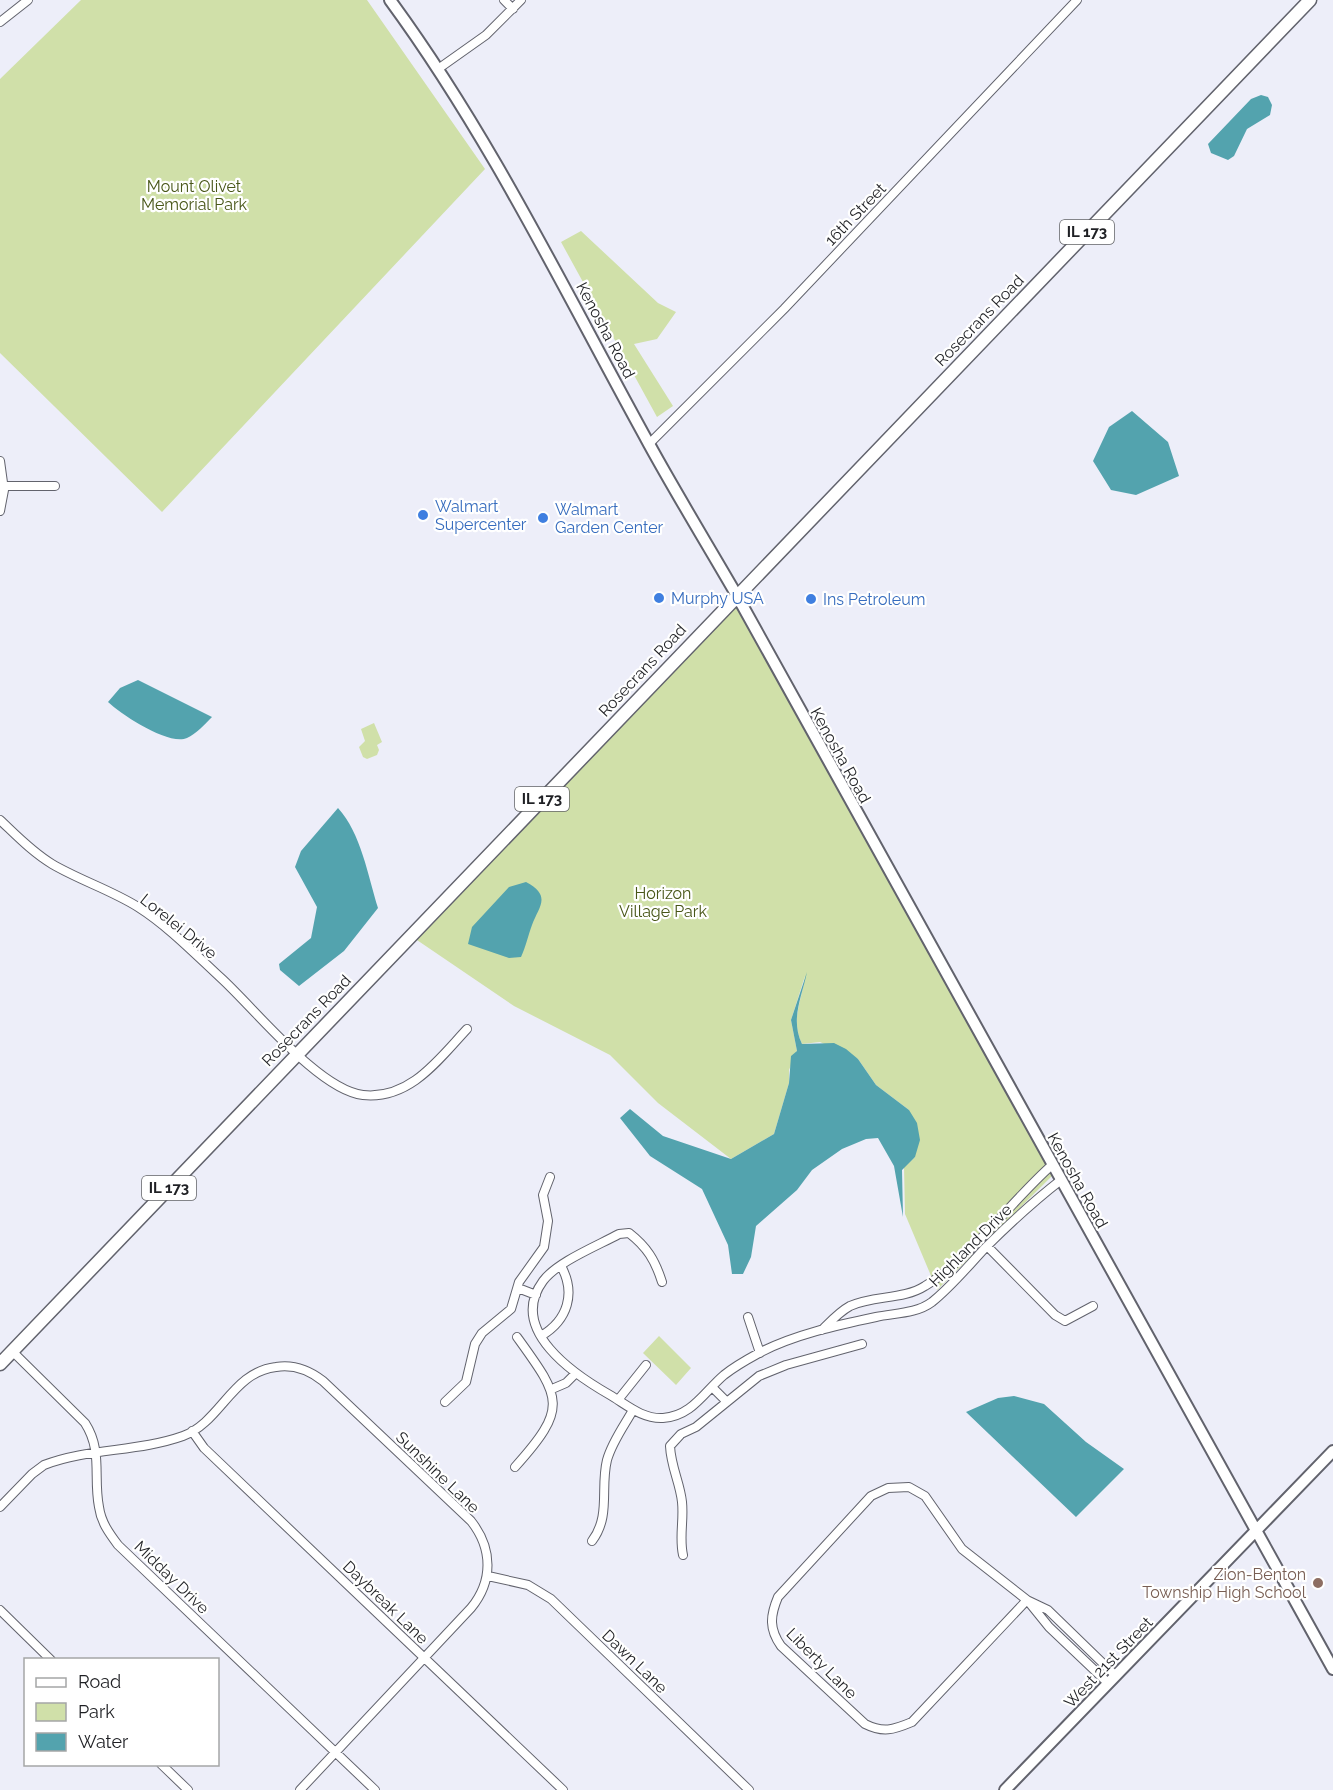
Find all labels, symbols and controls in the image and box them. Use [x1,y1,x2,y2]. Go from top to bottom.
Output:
park label: Mount Olivet Memorial Park [141,177,247,214]
street label: 16th Street [821,179,890,250]
road number: IL 173 [1060,220,1114,244]
street label: Rosecrans Road [931,271,1028,370]
street label: Kenosha Road [572,279,639,382]
place label: Walmart Supercenter [435,497,527,534]
place label: Walmart Garden Center [555,500,664,537]
marker: Walmart Supercenter [416,508,430,522]
marker: Walmart Garden Center [536,511,550,525]
place label: Murphy USA [671,589,764,608]
place label: Ins Petroleum [823,590,925,609]
marker: Murphy USA [652,591,666,605]
marker: Ins Petroleum [804,592,818,606]
street label: Rosecrans Road [595,620,690,720]
street label: Kenosha Road [806,704,875,806]
road number: IL 173 [515,787,569,811]
park label: Horizon Village Park [619,884,707,921]
street label: Lorelei Drive [137,890,221,963]
street label: Rosecrans Road [258,971,355,1070]
street label: Kenosha Road [1043,1129,1112,1231]
road number: IL 173 [142,1176,196,1200]
street label: Highland Drive [925,1200,1016,1291]
street label: Sunshine Lane [392,1428,483,1517]
street label: Midday Drive [130,1537,213,1618]
street label: Daybreak Lane [339,1557,432,1648]
place label: Zion-Benton Township High School [1142,1565,1307,1602]
marker: Zion-Benton Township High School [1311,1576,1325,1590]
street label: West 21st Street [1060,1613,1157,1712]
street label: Liberty Lane [782,1624,861,1703]
street label: Dawn Lane [598,1626,671,1697]
legend [24,1658,219,1766]
text: Road [78,1671,121,1692]
text: Park [78,1701,115,1722]
text: Water [78,1731,129,1752]

